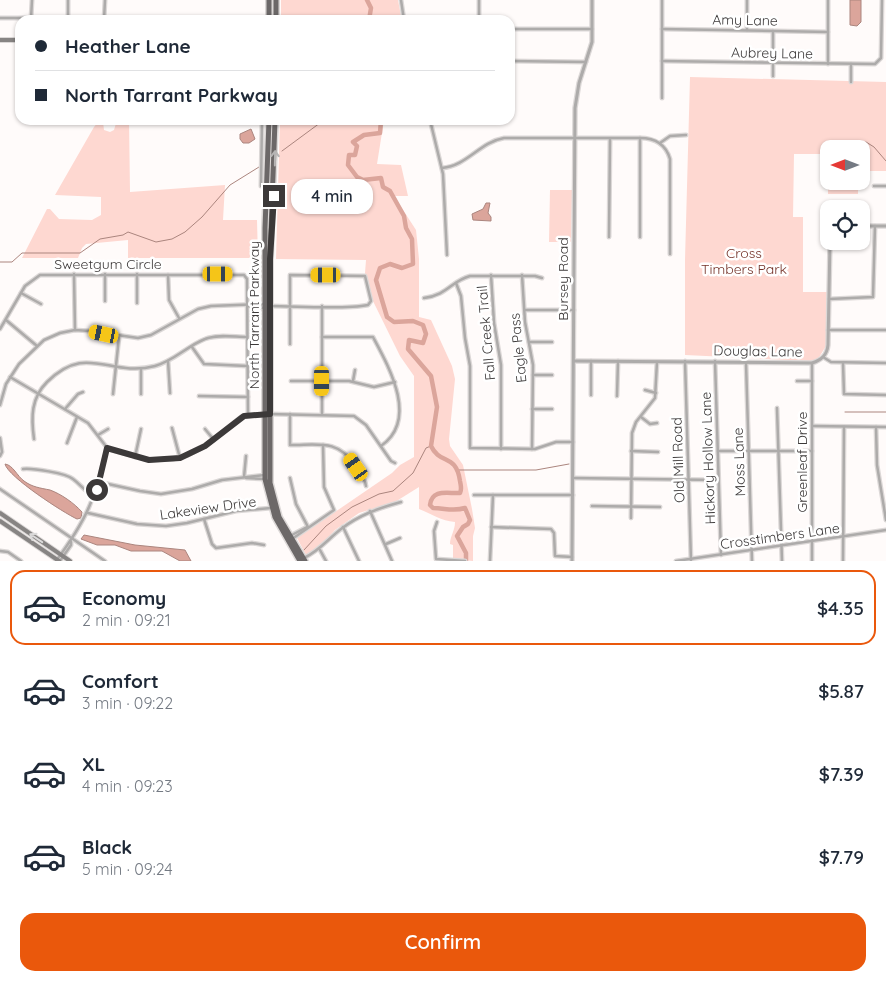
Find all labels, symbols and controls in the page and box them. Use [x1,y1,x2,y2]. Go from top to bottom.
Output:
street label: Amy Lane [712,10,778,30]
text: Heather Lane [65,34,191,58]
street label: Aubrey Lane [731,43,813,63]
text: North Tarrant Parkway [65,83,278,107]
north arrow [820,140,870,190]
map controls [820,140,870,250]
one-way arrow [270,150,280,166]
callout: 4 min [292,178,374,214]
route end [263,185,285,207]
text: 4 min [311,186,353,206]
button: locate [820,200,870,250]
street label: Bursey Road [554,237,572,321]
street label: North Tarrant Parkway [245,241,263,389]
park label: Cross Timbers Park [701,244,787,278]
street label: Sweetgum Circle [54,255,162,273]
car [203,267,233,282]
car [311,268,341,283]
street label: Fall Creek Trail [473,285,499,381]
street label: Eagle Pass [505,312,531,384]
car [87,324,120,344]
street label: Douglas Lane [713,341,803,361]
car [314,366,329,396]
street label: Hickory Hollow Lane [697,391,719,525]
street label: Greenleaf Drive [793,412,811,512]
street label: Old Mill Road [668,417,688,503]
street label: Moss Lane [729,427,749,497]
car [341,450,370,484]
route start [86,479,108,501]
street label: Lakeview Drive [159,492,258,524]
street label: Crosstimbers Lane [719,519,841,553]
one-way arrow [30,533,44,543]
icon: car [22,585,67,630]
text: Economy [82,586,166,610]
text: $4.35 [817,596,864,620]
text: 2 min · 09:21 [82,610,171,630]
icon: car [22,668,67,713]
text: Comfort [82,669,159,693]
text: $5.87 [818,679,864,703]
text: 3 min · 09:22 [82,693,173,713]
icon: car [22,751,67,796]
text: XL [82,752,105,776]
text: $7.39 [819,762,864,786]
text: 4 min · 09:23 [82,776,173,796]
icon: car [22,834,67,879]
text: Black [82,835,132,859]
text: $7.79 [819,845,864,869]
text: 5 min · 09:24 [82,859,173,879]
button: Confirm [20,913,866,971]

